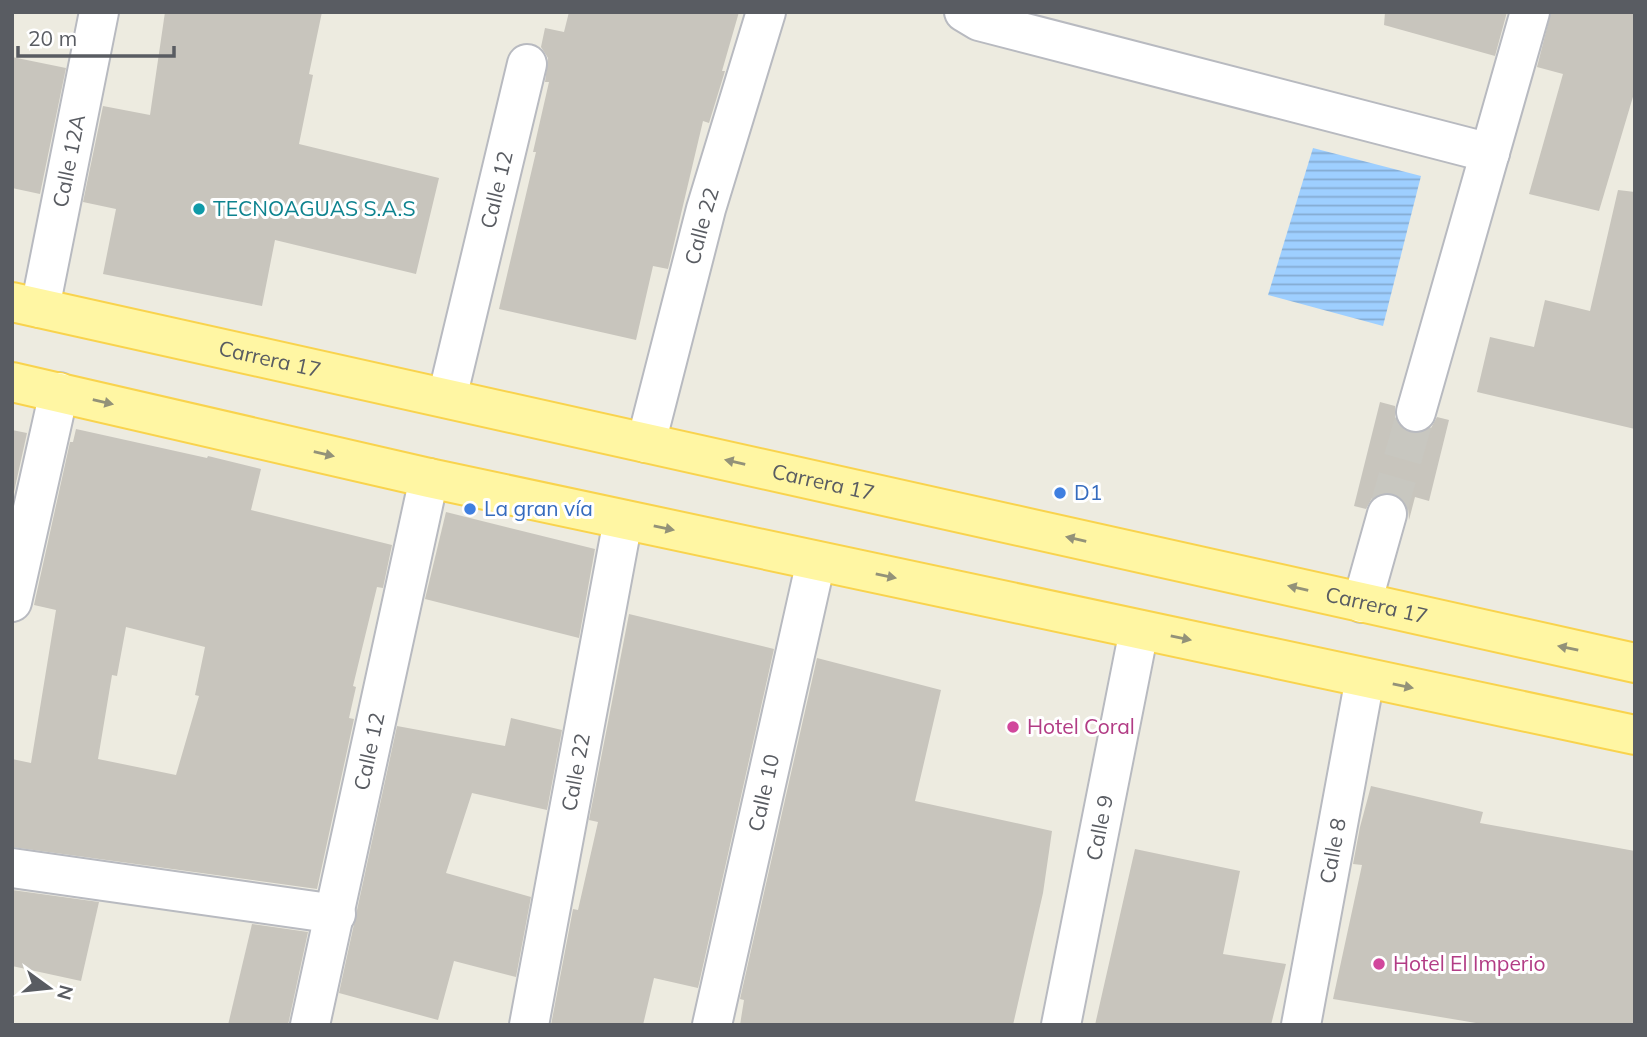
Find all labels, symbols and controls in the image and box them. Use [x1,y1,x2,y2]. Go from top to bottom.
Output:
scale bar [18,14,173,58]
text: 20 m [28,25,77,51]
street label: Calle 12A [46,111,90,209]
street label: Calle 12 [474,148,518,231]
street label: Calle 22 [678,184,724,267]
place label: TECNOAGUAS S.A.S [213,195,416,221]
marker: TECNOAGUAS S.A.S [191,201,207,217]
street label: Carrera 17 [216,334,324,382]
one-way arrow [92,397,114,408]
one-way arrow [313,449,335,460]
one-way arrow [724,457,746,468]
street label: Carrera 17 [770,457,877,505]
place label: D1 [1074,479,1102,505]
marker: D1 [1052,485,1068,501]
place label: La gran vía [484,495,593,521]
marker: La gran vía [462,501,478,517]
one-way arrow [653,523,675,534]
one-way arrow [1065,533,1087,544]
one-way arrow [875,570,897,581]
street label: Carrera 17 [1323,581,1430,629]
one-way arrow [1287,583,1309,594]
one-way arrow [1170,633,1192,644]
one-way arrow [1557,643,1579,654]
one-way arrow [1392,681,1414,692]
street label: Calle 12 [347,710,390,792]
place label: Hotel Coral [1027,713,1135,739]
marker: Hotel Coral [1005,719,1021,735]
street label: Calle 22 [555,731,595,813]
street label: Calle 10 [742,751,784,834]
street label: Calle 9 [1080,793,1118,863]
street label: Calle 8 [1313,816,1351,886]
place label: Hotel El Imperio [1393,950,1545,976]
north arrow [14,953,84,1023]
marker: Hotel El Imperio [1371,956,1387,972]
text: N [52,982,79,1002]

